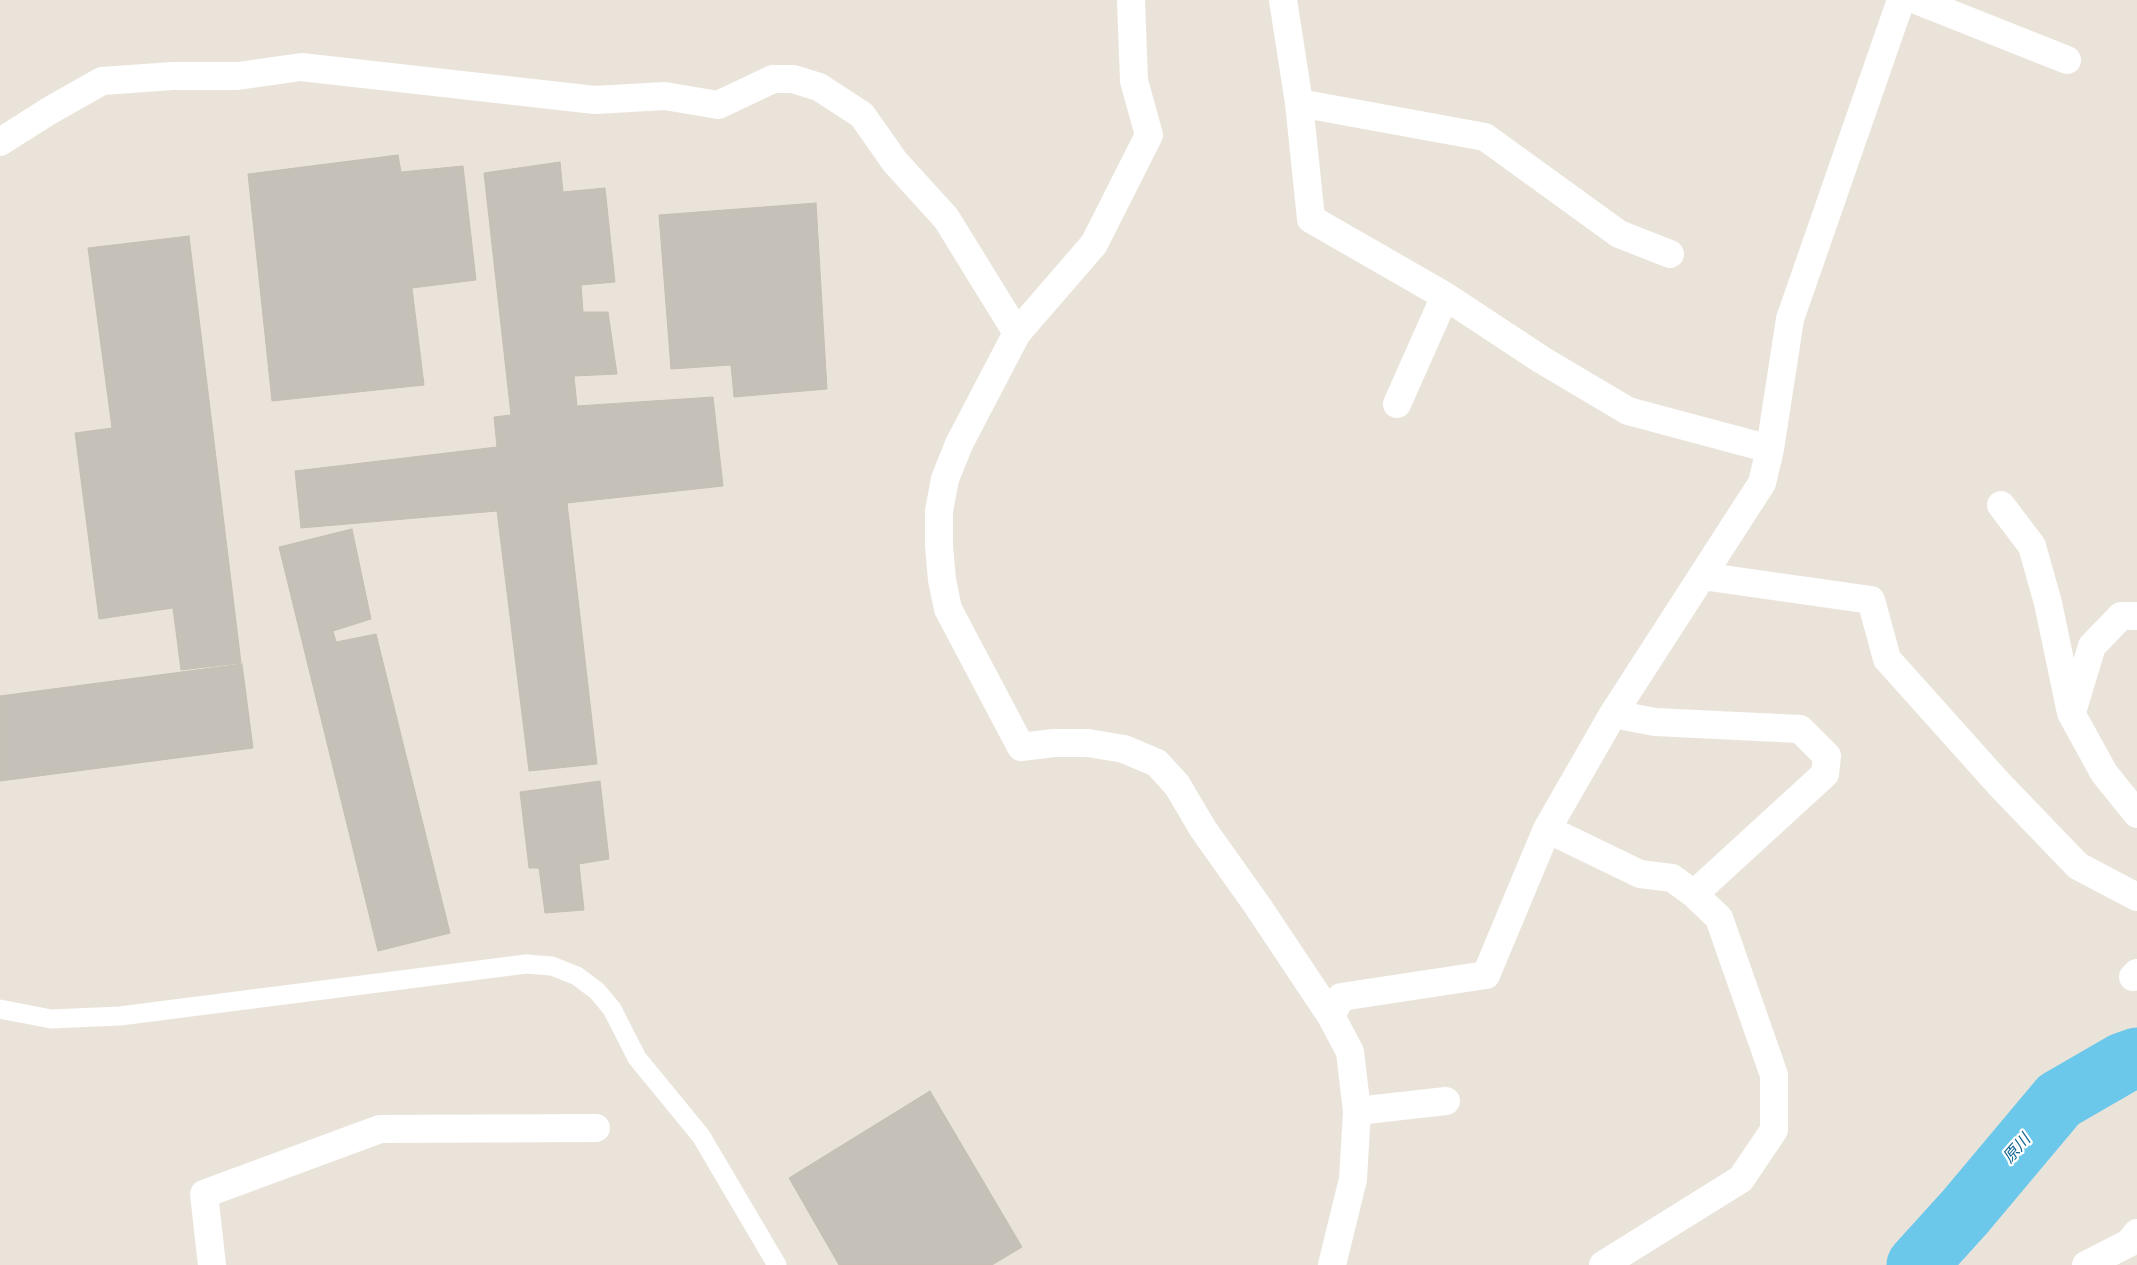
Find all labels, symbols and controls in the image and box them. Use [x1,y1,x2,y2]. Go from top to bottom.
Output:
water label: 原川 [1999,1131,2035,1167]

